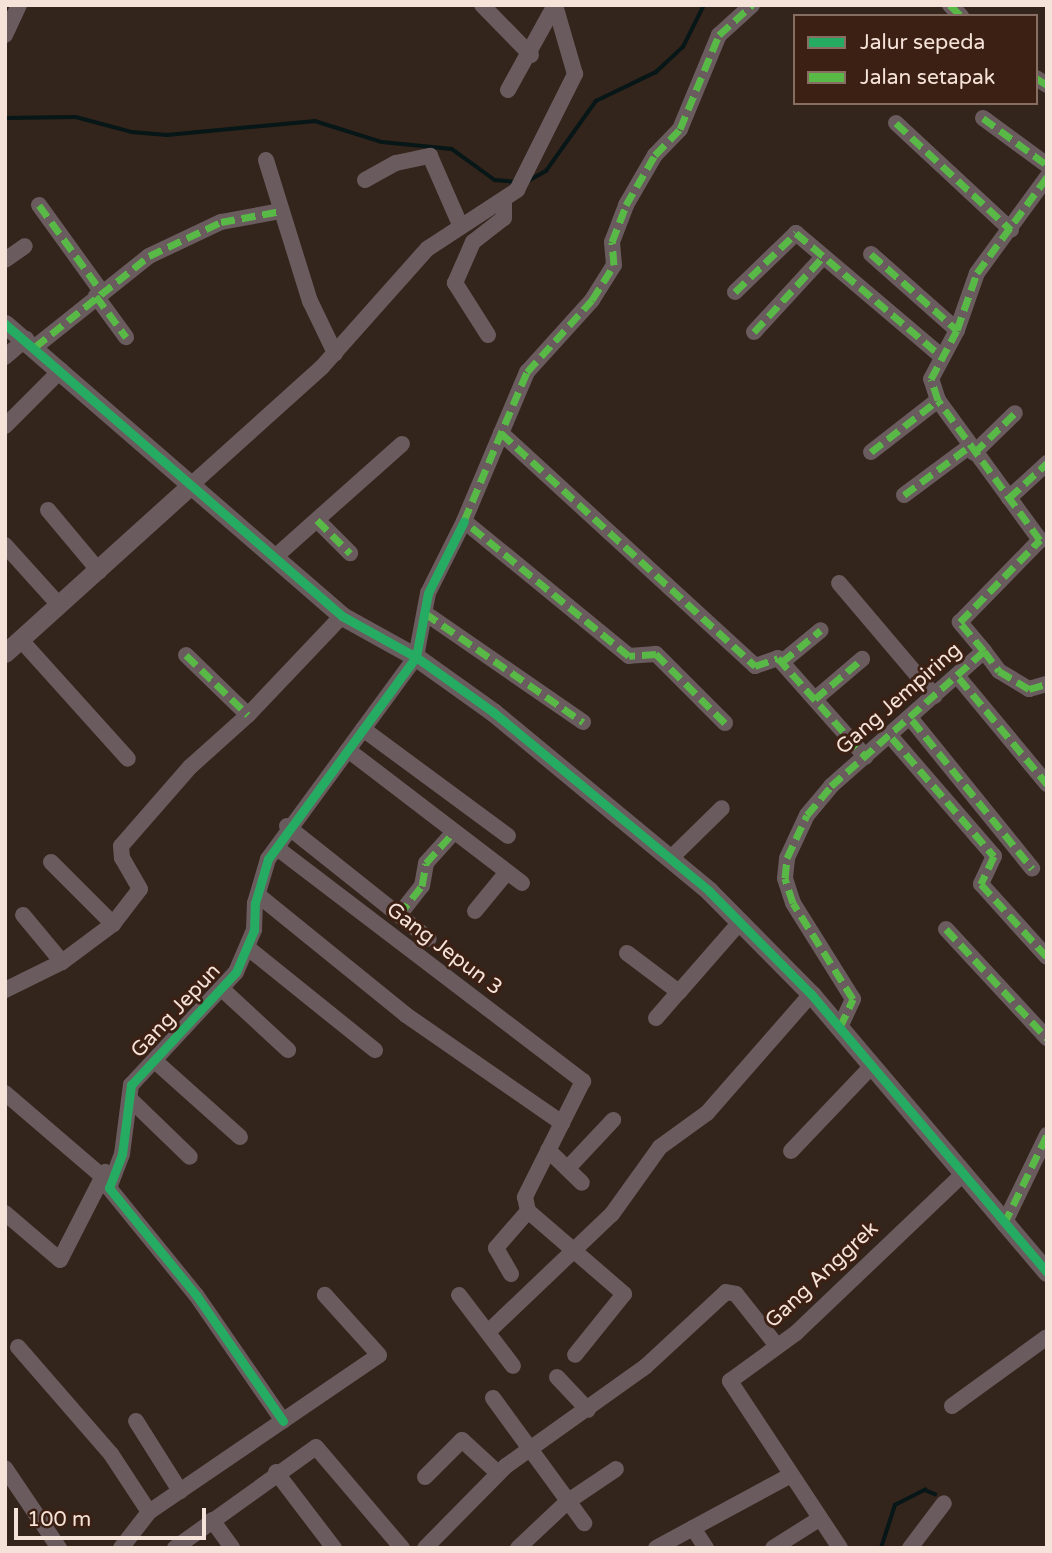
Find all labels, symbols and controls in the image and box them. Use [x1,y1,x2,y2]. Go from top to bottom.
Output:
legend [793,14,1038,105]
text: Jalur sepeda [860,30,985,55]
text: Jalan setapak [860,65,995,90]
street label: Gang Jempiring [831,638,967,760]
street label: Gang Jepun 3 [381,897,507,1001]
street label: Gang Jepun [126,959,226,1063]
street label: Gang Anggrek [760,1216,884,1334]
scale bar [18,1494,210,1538]
text: 100 m [27,1507,91,1532]

